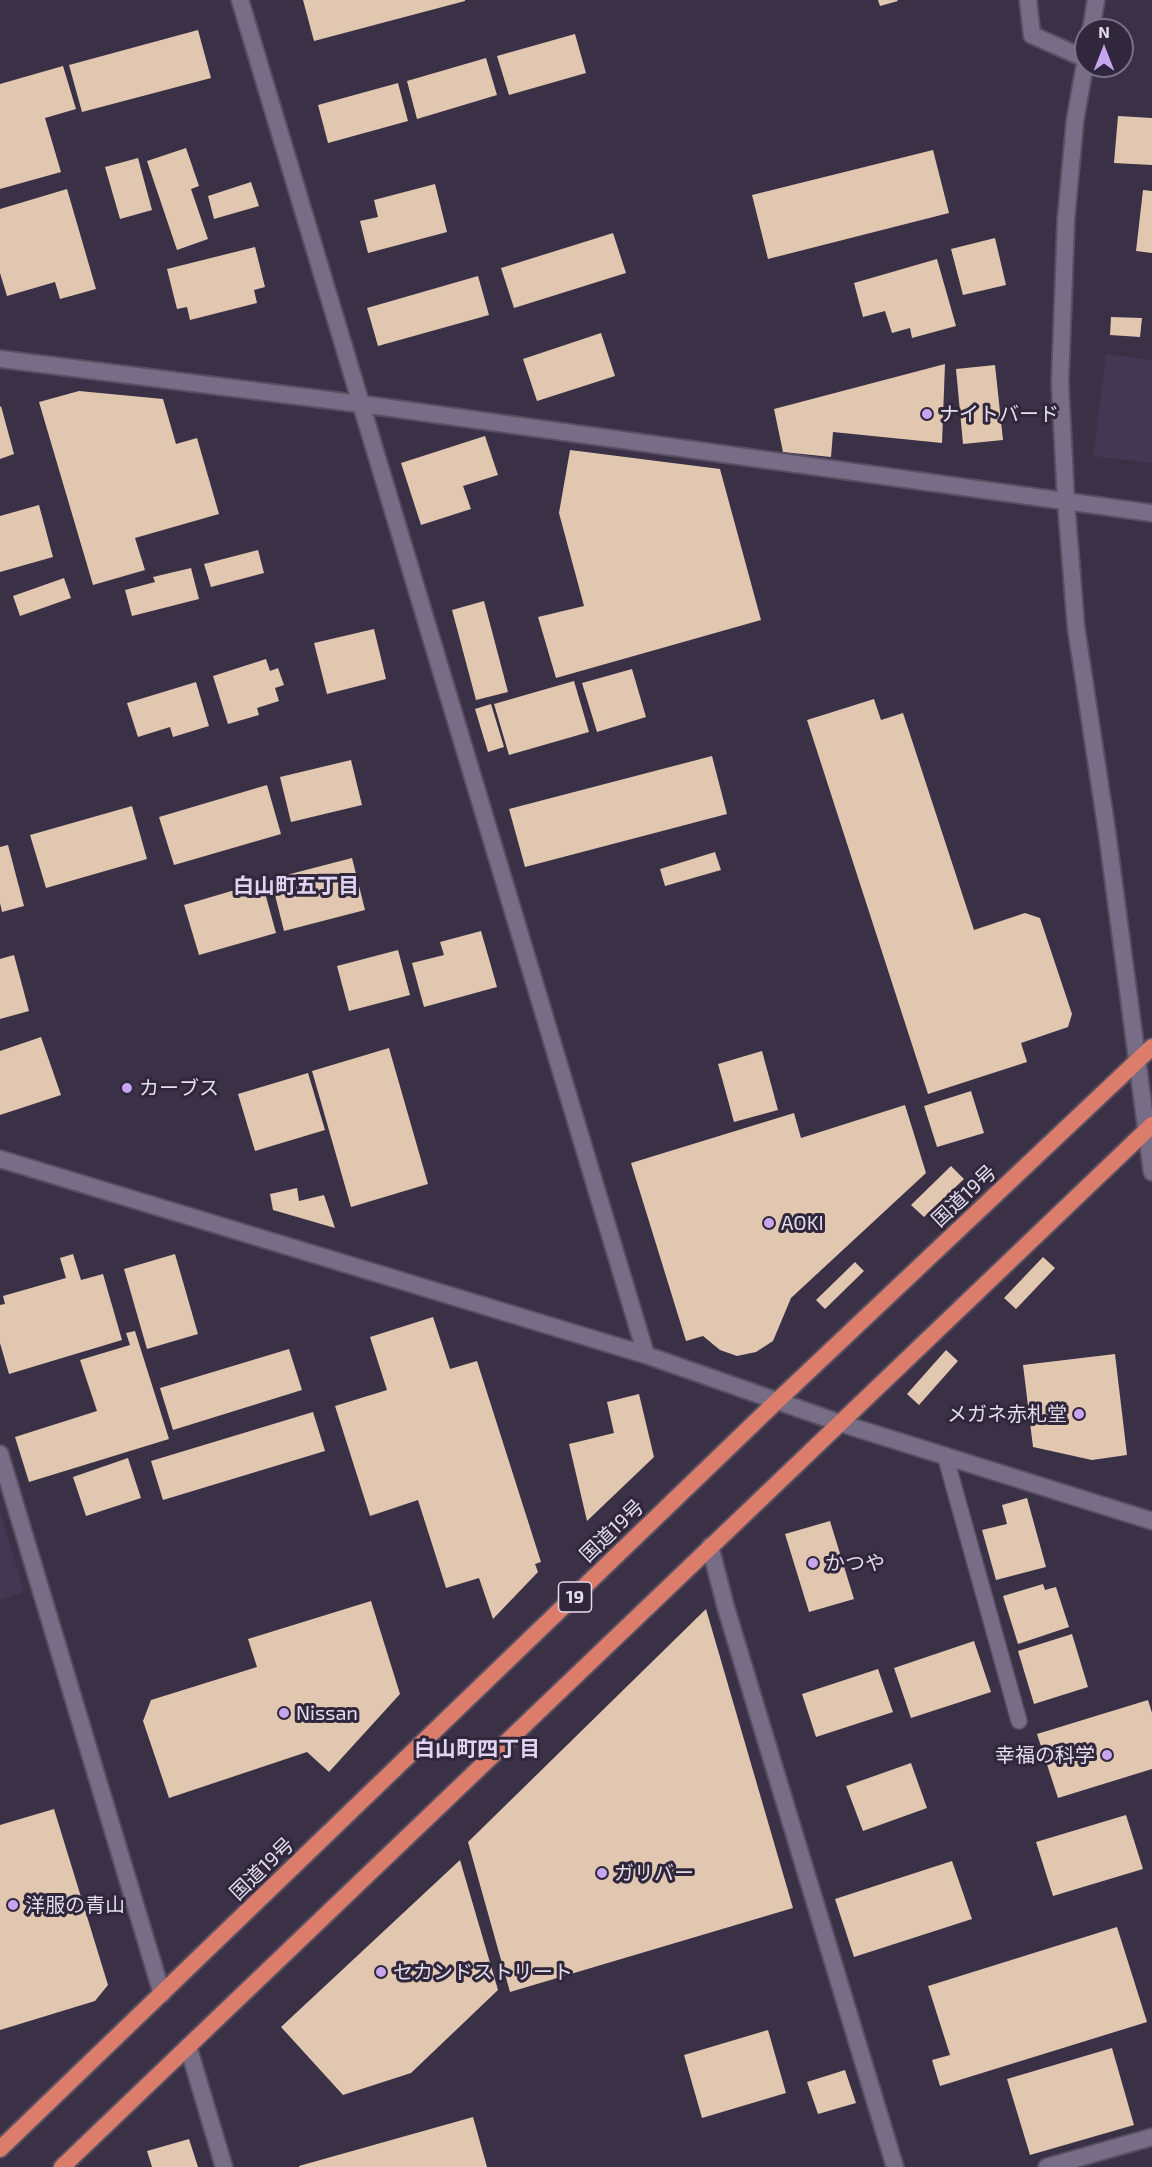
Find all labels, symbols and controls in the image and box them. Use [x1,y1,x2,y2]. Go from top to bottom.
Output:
north arrow [1074,18,1134,78]
text: N [1098,22,1110,41]
place label: ナイトバード [939,402,1059,426]
marker: ナイトバード [920,407,934,421]
district label: 白山町五丁目 [233,873,359,899]
place label: カーブス [139,1076,219,1100]
marker: カーブス [120,1081,134,1095]
street label: 国道19号 [927,1160,1001,1232]
place label: AOKI [781,1211,824,1235]
marker: AOKI [762,1216,776,1230]
place label: メガネ赤札堂 [947,1402,1067,1426]
marker: メガネ赤札堂 [1072,1407,1086,1421]
street label: 国道19号 [575,1495,649,1567]
place label: かつや [825,1551,885,1575]
marker: かつや [806,1556,820,1570]
road number: 19 [558,1582,592,1612]
place label: Nissan [296,1701,358,1725]
marker: Nissan [277,1706,291,1720]
district label: 白山町四丁目 [414,1736,540,1762]
place label: 幸福の科学 [995,1743,1095,1767]
marker: 幸福の科学 [1100,1748,1114,1762]
street label: 国道19号 [225,1833,299,1905]
place label: ガリバー [614,1861,694,1885]
marker: ガリバー [595,1866,609,1880]
place label: 洋服の青山 [25,1893,125,1917]
marker: 洋服の青山 [6,1898,20,1912]
place label: セカンドストリート [393,1960,573,1984]
marker: セカンドストリート [374,1965,388,1979]

